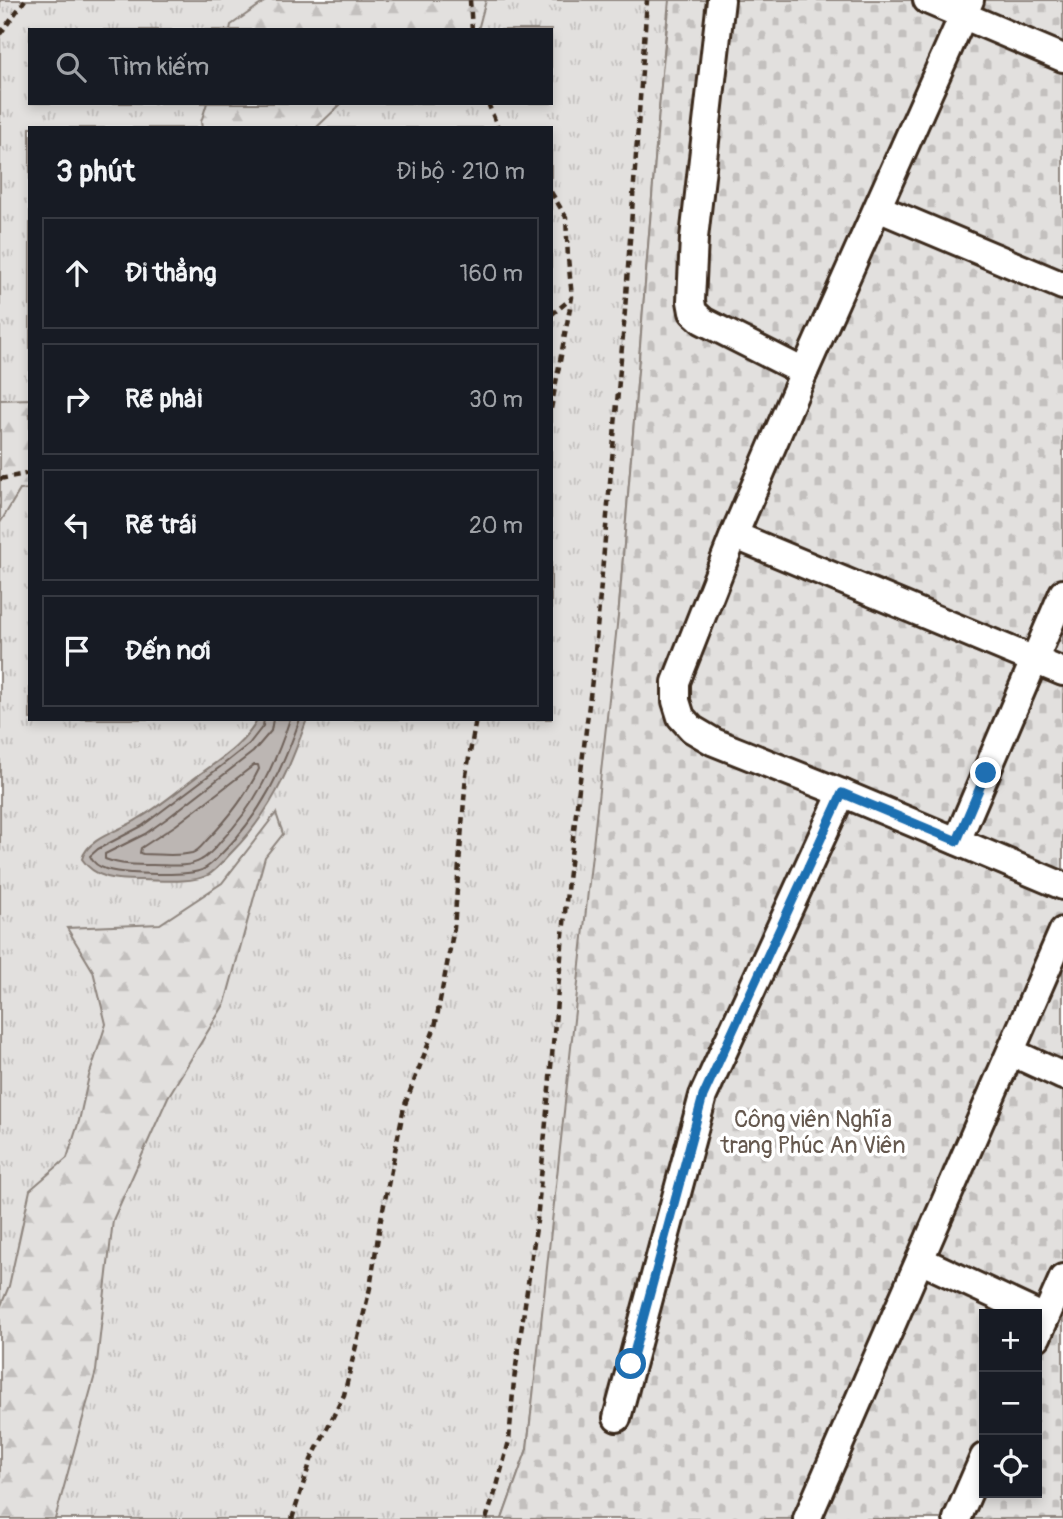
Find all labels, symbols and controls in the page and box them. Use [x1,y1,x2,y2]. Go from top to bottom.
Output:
search box [28,28,553,105]
icon: search [52,48,90,86]
text: Tìm kiếm [108,51,209,83]
text: 3 phút [56,153,135,190]
text: Đi bộ · 210 m [396,157,525,186]
icon: ahead [58,254,96,292]
text: Đi thẳng [125,257,217,289]
text: 160 m [459,259,523,288]
icon: right [58,380,96,418]
text: Rẽ phải [125,383,202,415]
text: 30 m [469,385,523,414]
icon: left [58,506,96,544]
text: Rẽ trái [125,509,196,541]
text: 20 m [469,511,523,540]
icon: arrive [58,632,96,670]
text: Đến nơi [125,635,210,667]
route end [970,757,1001,788]
park label: Công viên Nghĩa trang Phúc An Viên [719,1105,906,1160]
map controls [979,1309,1042,1498]
button: + [979,1309,1042,1372]
route start [615,1348,646,1379]
button: − [979,1372,1042,1435]
button: locate [979,1435,1042,1498]

